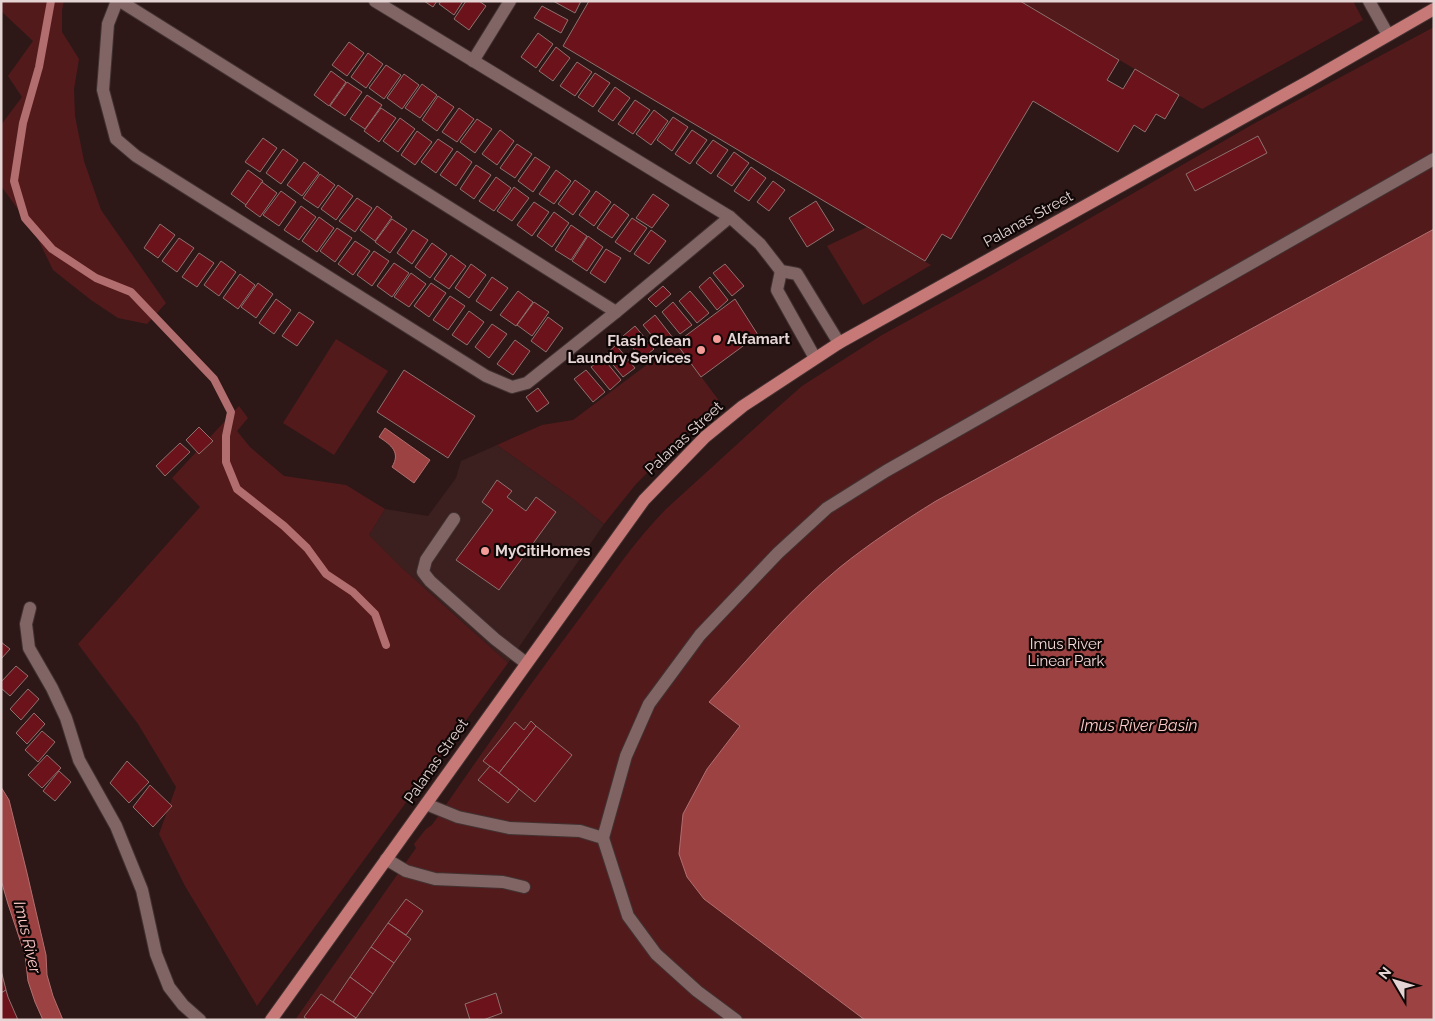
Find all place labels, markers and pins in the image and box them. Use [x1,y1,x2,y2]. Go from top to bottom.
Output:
place label: Alfamart [727,330,790,348]
place label: Flash Clean Laundry Services [568,332,691,367]
marker: Alfamart [711,333,723,345]
marker: Flash Clean Laundry Services [695,344,707,356]
place label: MyCitiHomes [495,542,590,560]
marker: MyCitiHomes [479,545,491,557]

